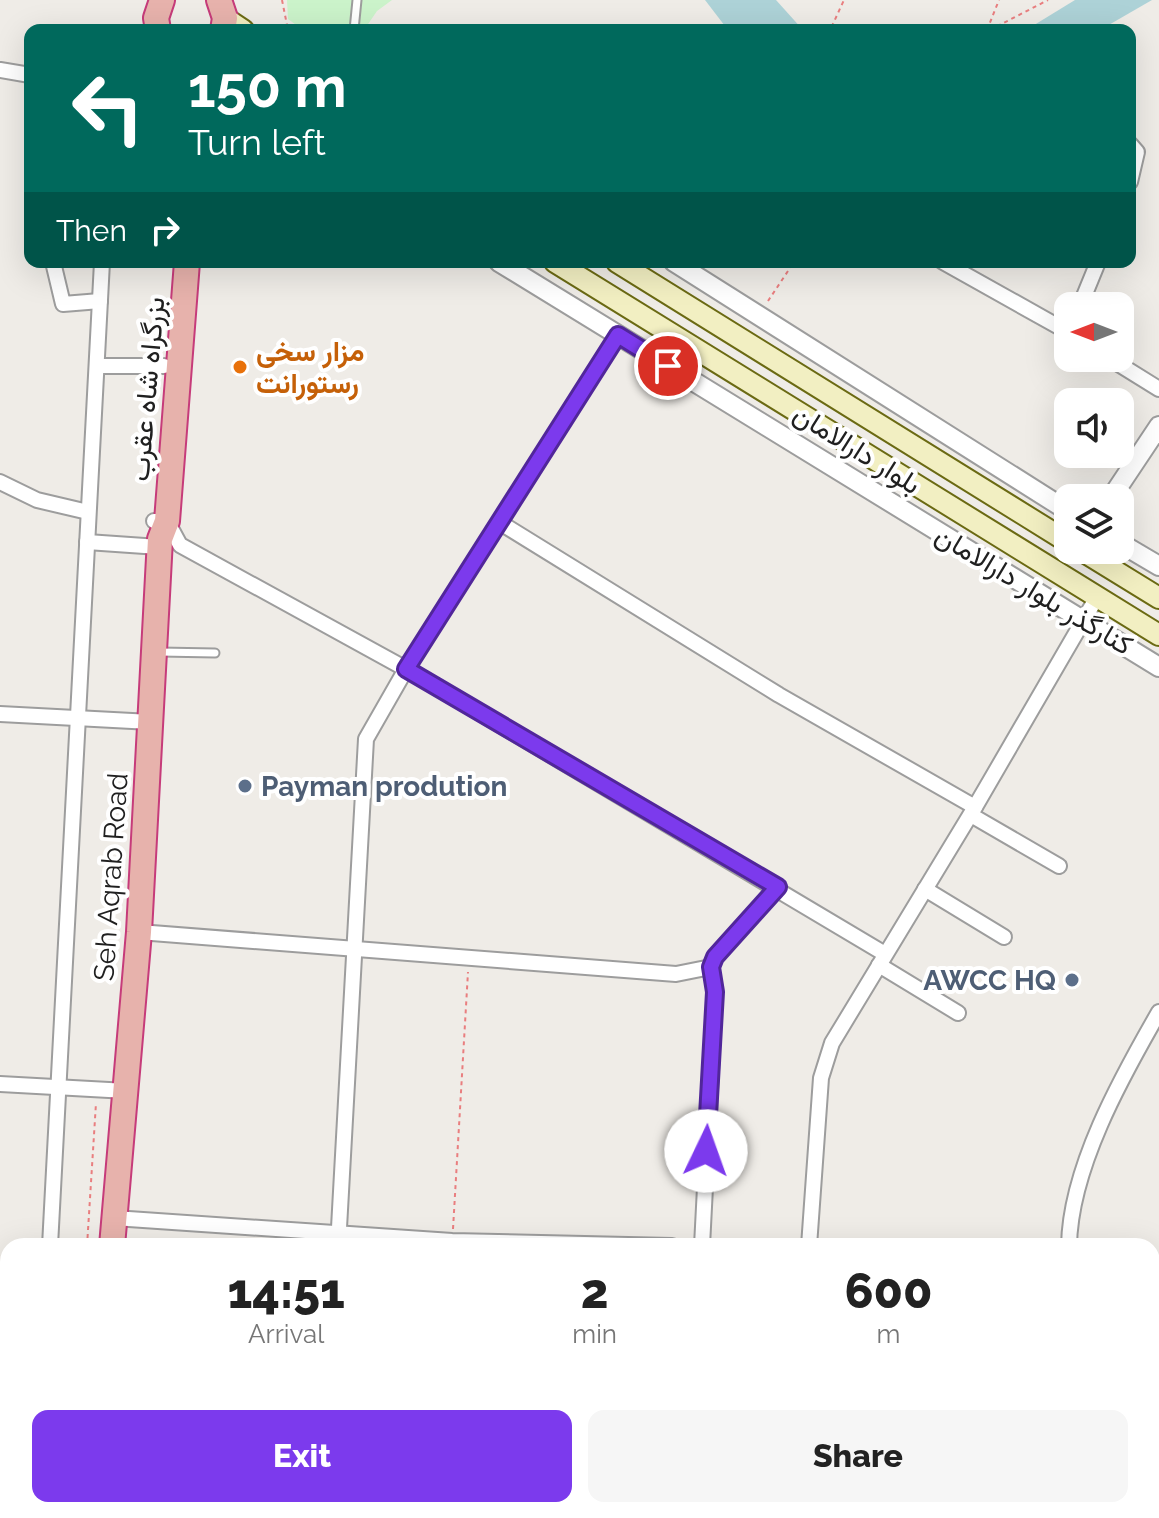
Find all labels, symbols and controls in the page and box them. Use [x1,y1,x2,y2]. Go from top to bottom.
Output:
text: 150 m [188,54,347,120]
icon: left [56,56,160,160]
text: Turn left [188,121,326,163]
icon: right [143,208,187,252]
text: Then [56,213,127,248]
north arrow [1054,292,1134,372]
map controls [1054,292,1134,564]
street label: بزرگراه شاه عقرب [123,295,172,483]
pin [634,332,702,400]
place label: مزار سخی رستورانت [256,335,364,401]
icon: arrive [646,344,690,388]
marker: مزار سخی رستورانت [231,358,249,376]
button: sound [1054,388,1134,468]
street label: بلوار دارالامان [787,397,927,502]
button: layers [1054,484,1134,564]
street label: کنارگذر بلوار دارالامان [929,518,1139,663]
place label: Payman prodution [261,770,507,803]
street label: Seh Aqrab Road [87,772,135,982]
marker: Payman prodution [236,777,254,795]
place label: AWCC HQ [923,964,1056,997]
marker: AWCC HQ [1063,971,1081,989]
position arrow [664,1109,748,1193]
text: 14:51 [227,1263,345,1319]
text: 2 [581,1263,609,1319]
text: 600 [844,1263,933,1319]
text: Arrival [248,1319,324,1349]
text: min [572,1319,617,1349]
text: m [877,1319,900,1349]
button: Exit [32,1410,572,1502]
button: Share [588,1410,1128,1502]

